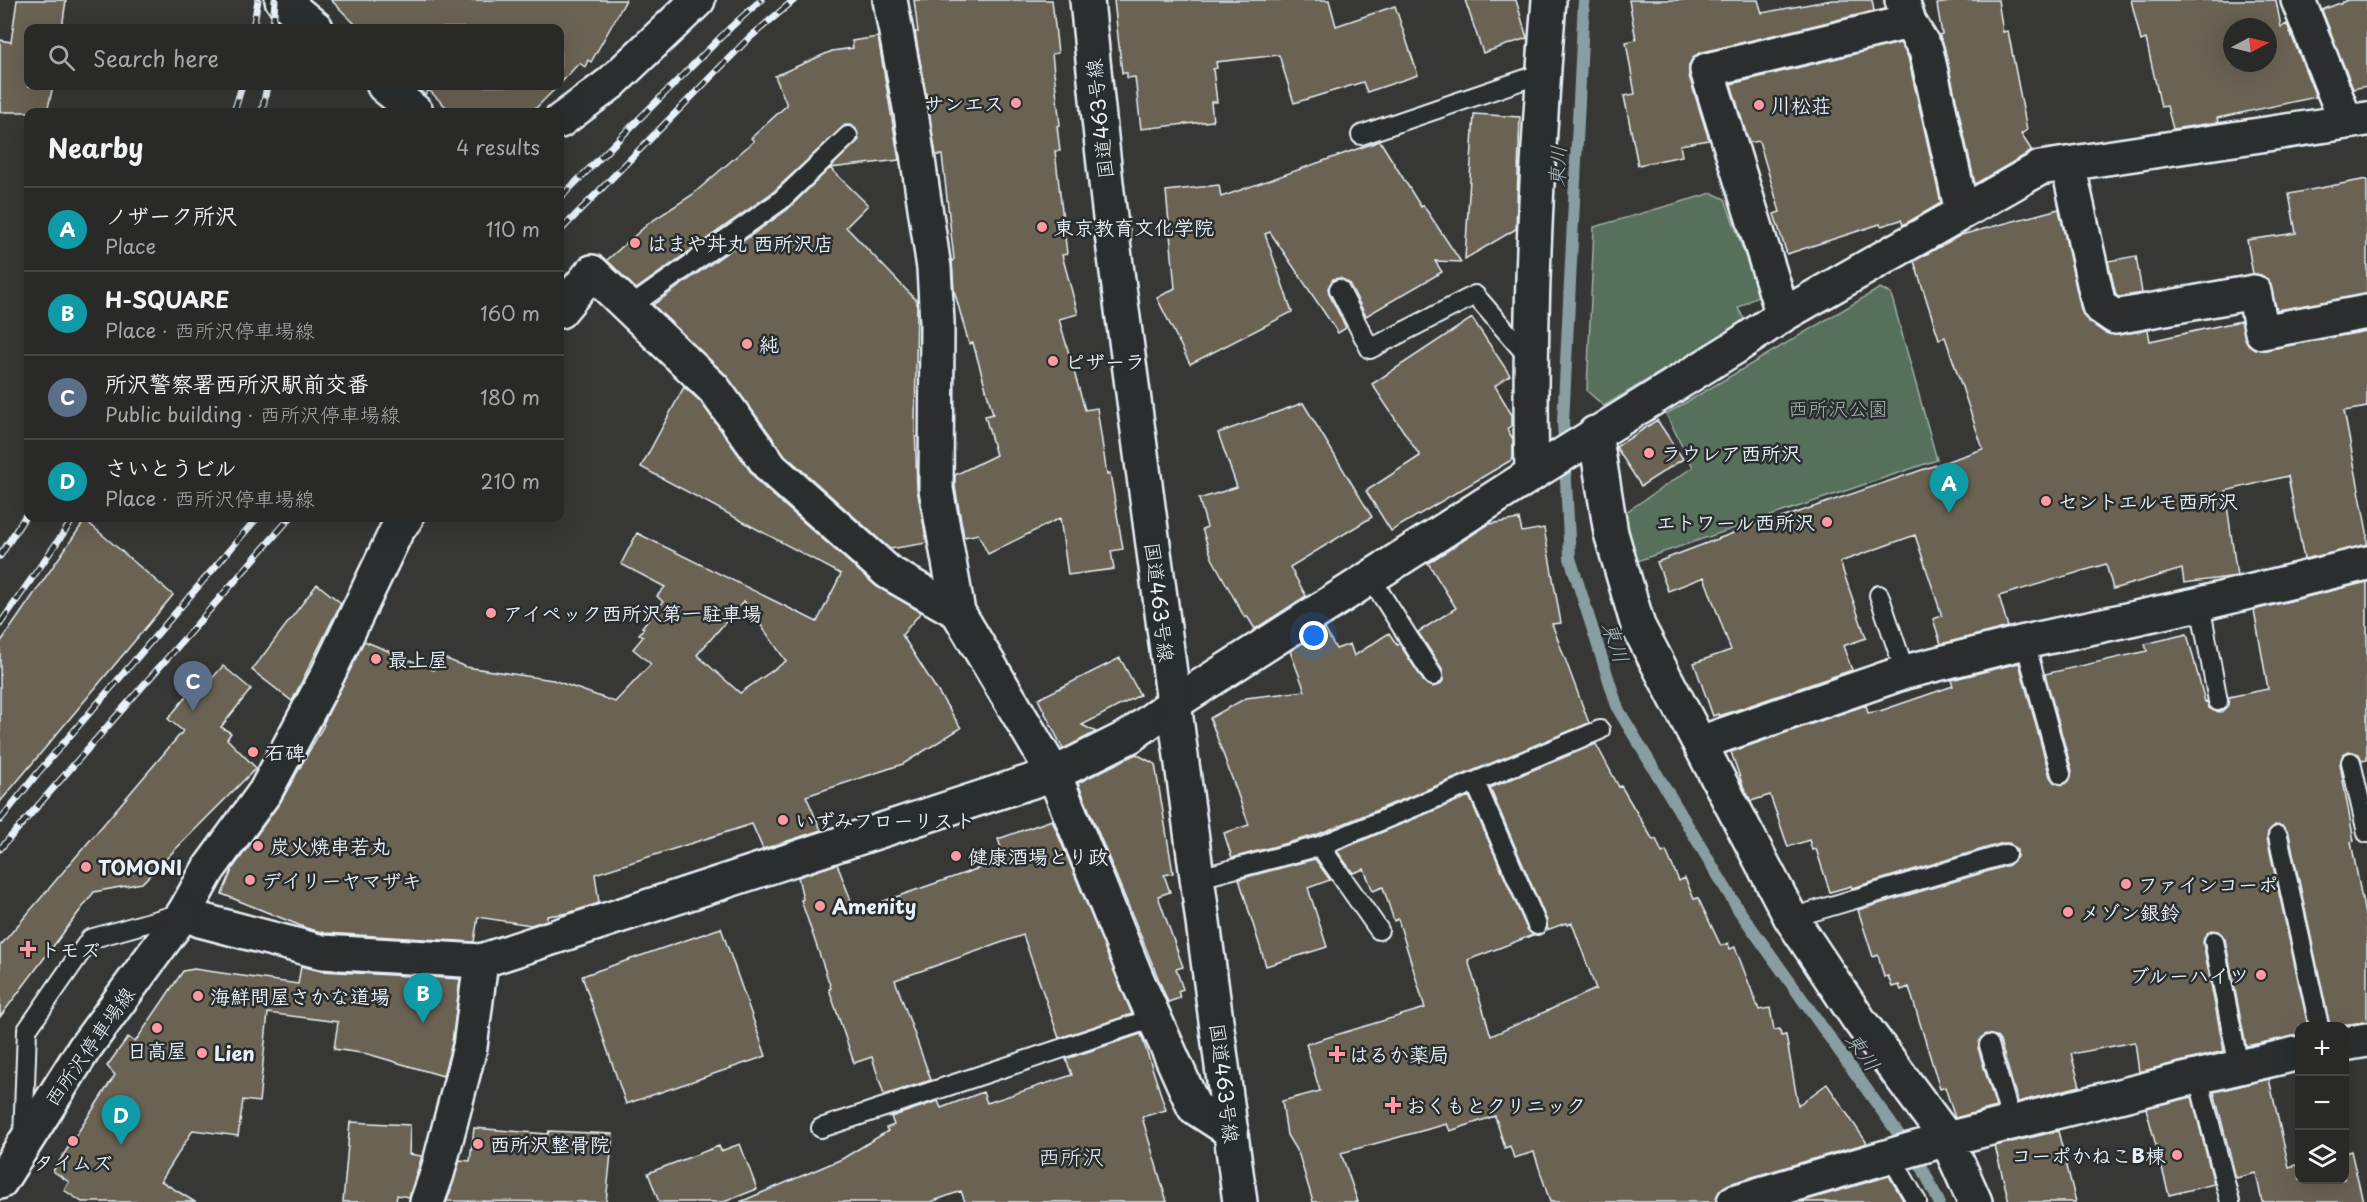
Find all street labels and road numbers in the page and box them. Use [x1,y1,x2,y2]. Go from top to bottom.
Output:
street label: 国道463号線 [1078,57,1120,181]
street label: 国道463号線 [1138,540,1182,664]
street label: 西所沢停車場線 [37,980,141,1112]
street label: 国道463号線 [1203,1021,1247,1145]

